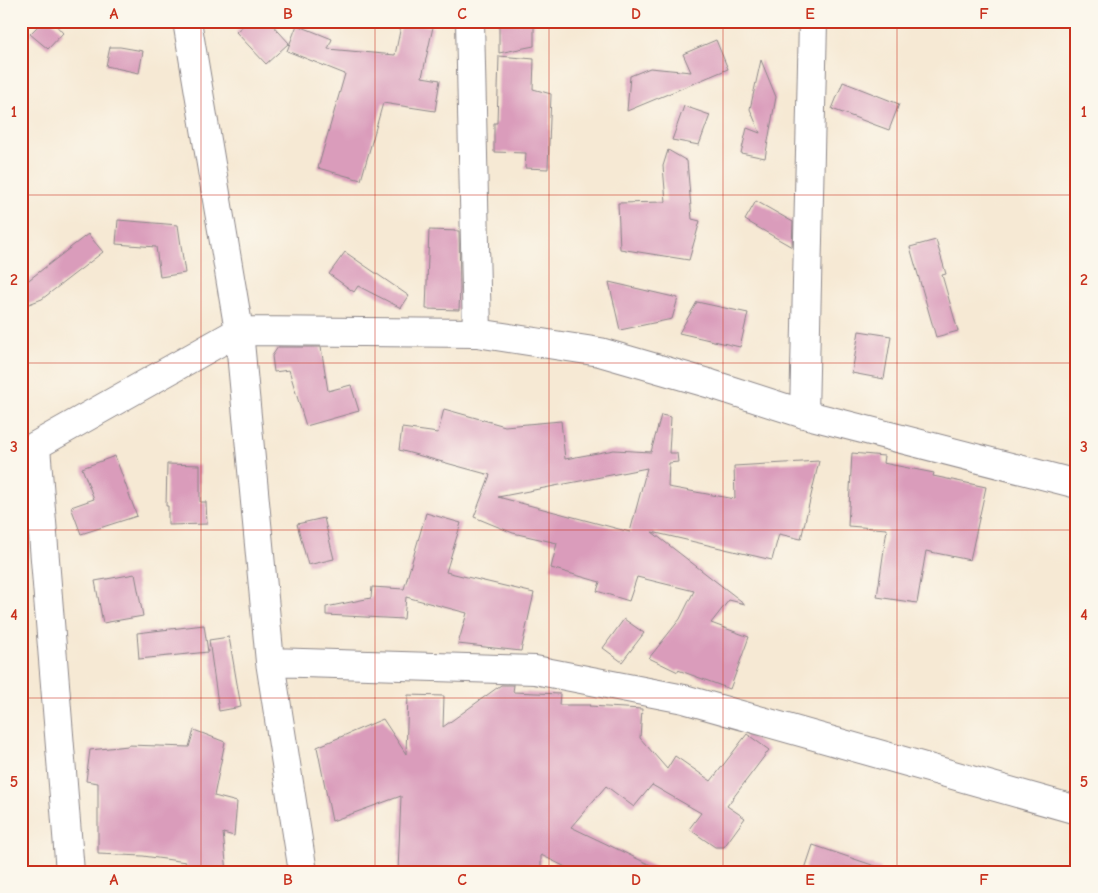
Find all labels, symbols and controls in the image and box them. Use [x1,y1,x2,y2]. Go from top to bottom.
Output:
text: A [110,5,119,23]
text: B [283,5,293,23]
text: C [457,5,467,23]
text: D [631,5,641,23]
text: E [805,5,815,23]
text: F [979,5,989,23]
text: 1 [11,103,17,121]
text: 1 [1081,103,1087,121]
text: 2 [10,271,18,289]
text: 2 [1080,271,1088,289]
text: 3 [10,438,18,456]
text: 3 [1080,438,1088,456]
text: 4 [10,606,18,624]
text: 4 [1080,606,1088,624]
text: 5 [10,773,18,791]
text: 5 [1080,773,1088,791]
text: A [110,871,119,889]
text: B [283,871,293,889]
text: C [457,871,467,889]
text: D [631,871,641,889]
text: E [805,871,815,889]
text: F [979,871,989,889]

